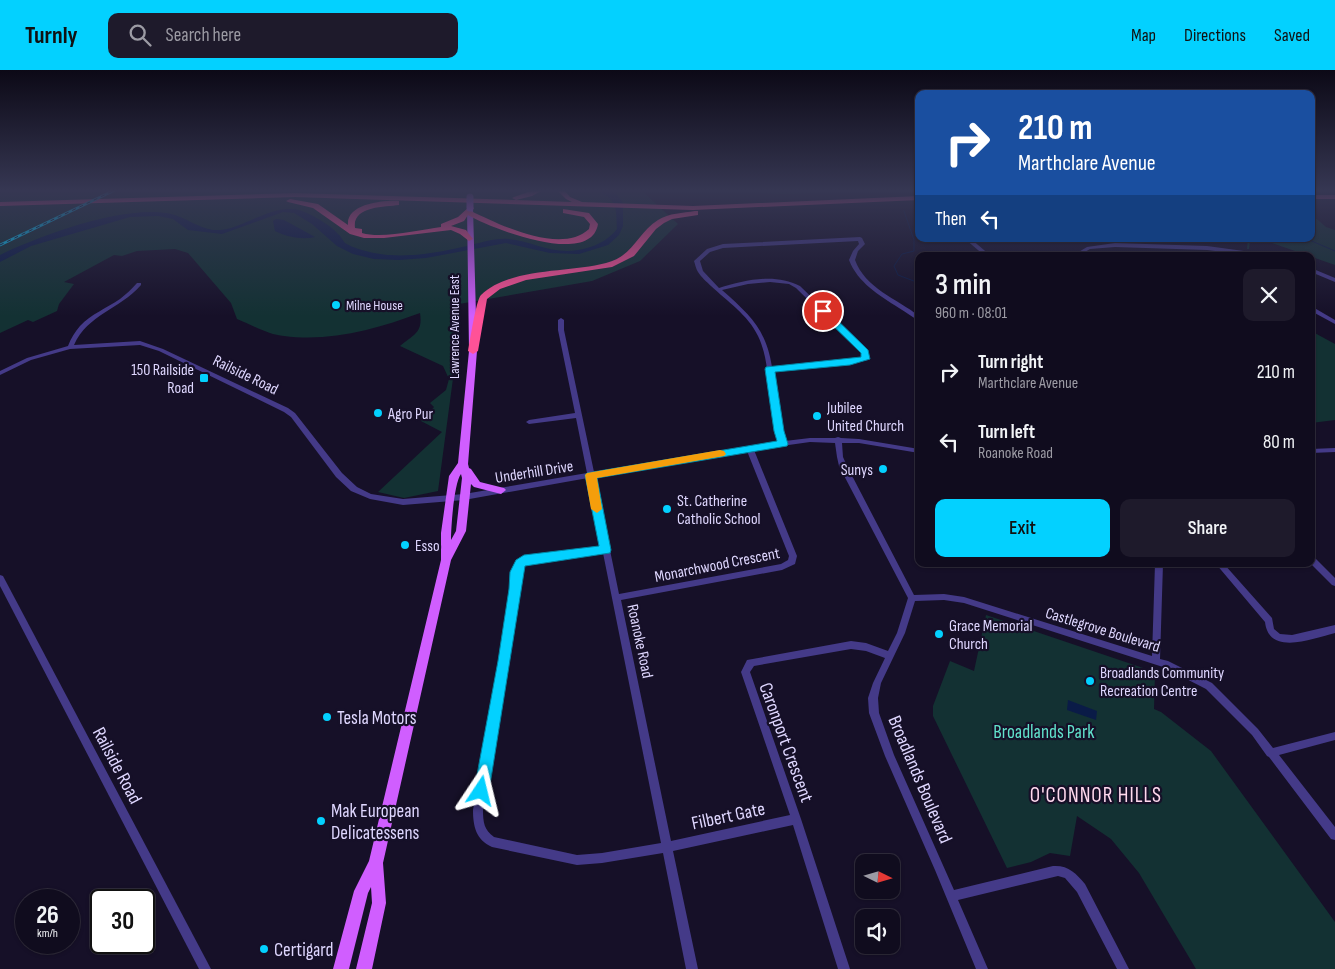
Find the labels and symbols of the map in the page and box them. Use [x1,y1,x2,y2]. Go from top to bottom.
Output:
street label: Lawrence Avenue East [446,275,463,379]
pin [802,290,844,332]
place label: Milne House [346,297,403,314]
marker: Milne House [330,299,342,311]
street label: Railside Road [210,351,281,399]
place label: 150 Railside Road [131,361,194,398]
marker: 150 Railside Road [198,372,210,384]
place label: Jubilee United Church [826,399,904,436]
place label: Agro Pur [387,405,433,424]
marker: Agro Pur [372,407,384,419]
marker: Jubilee United Church [811,410,823,422]
street label: Underhill Drive [494,457,575,488]
place label: Sunys [841,461,873,480]
marker: Sunys [877,463,889,475]
place label: St. Catherine Catholic School [677,492,761,529]
marker: St. Catherine Catholic School [661,503,673,515]
place label: Esso [415,537,440,556]
marker: Esso [399,539,411,551]
street label: Monarchwood Crescent [653,544,782,587]
street label: Roanoke Road [622,603,657,680]
street label: Castlegrove Boulevard [1043,604,1162,657]
place label: Grace Memorial Church [949,617,1032,654]
marker: Grace Memorial Church [933,628,945,640]
place label: Broadlands Community Recreation Centre [1100,664,1224,701]
marker: Broadlands Community Recreation Centre [1084,675,1096,687]
street label: Caronport Crescent [753,680,818,806]
place label: Tesla Motors [337,707,417,730]
marker: Tesla Motors [321,711,333,723]
street label: Broadlands Boulevard [882,712,957,847]
park label: Broadlands Park [993,721,1095,744]
street label: Railside Road [87,723,146,808]
position arrow [454,764,506,816]
district label: O'CONNOR HILLS [1030,783,1162,808]
street label: Filbert Gate [689,797,767,835]
place label: Mak European Delicatessens [331,800,420,845]
marker: Mak European Delicatessens [315,815,327,827]
north arrow [855,854,900,899]
speed limit sign: 30 [90,889,155,954]
place label: Certigard [274,939,333,962]
marker: Certigard [258,943,270,955]

